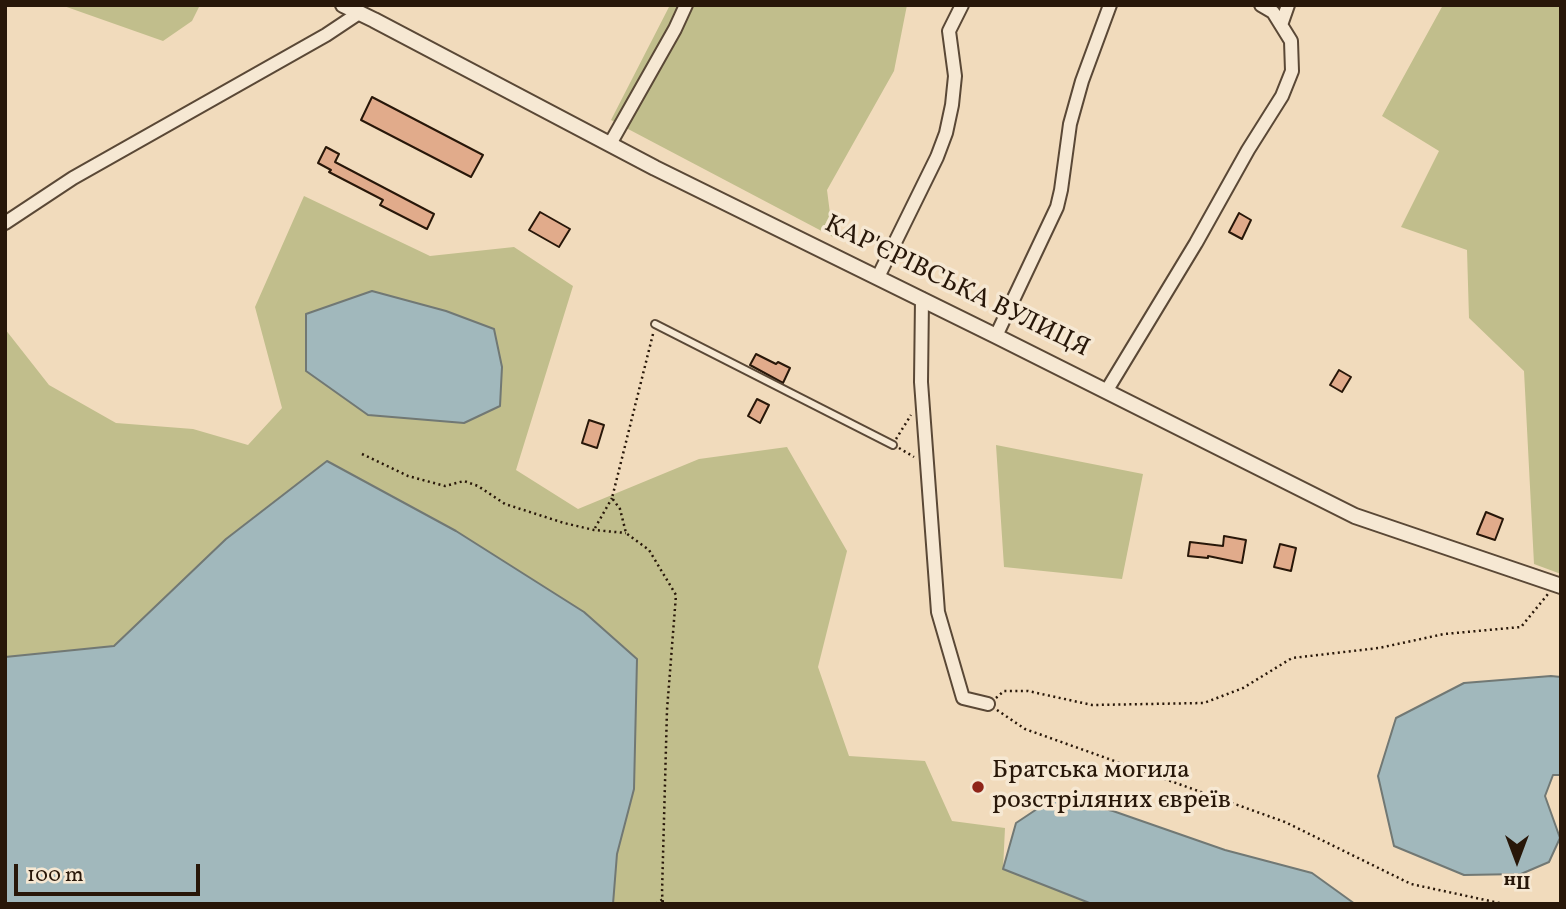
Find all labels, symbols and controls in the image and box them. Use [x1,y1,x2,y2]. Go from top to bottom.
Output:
street label: КАР'ЄРІВСЬКА ВУЛИЦЯ [818,210,1094,366]
place label: Братська могила розстріляних євреїв [992,756,1231,818]
marker: Братська могила розстріляних євреїв [970,779,986,795]
north arrow [1482,825,1552,895]
scale bar [18,850,203,894]
text: 100 m [27,861,84,890]
text: Пн [1504,868,1531,894]

